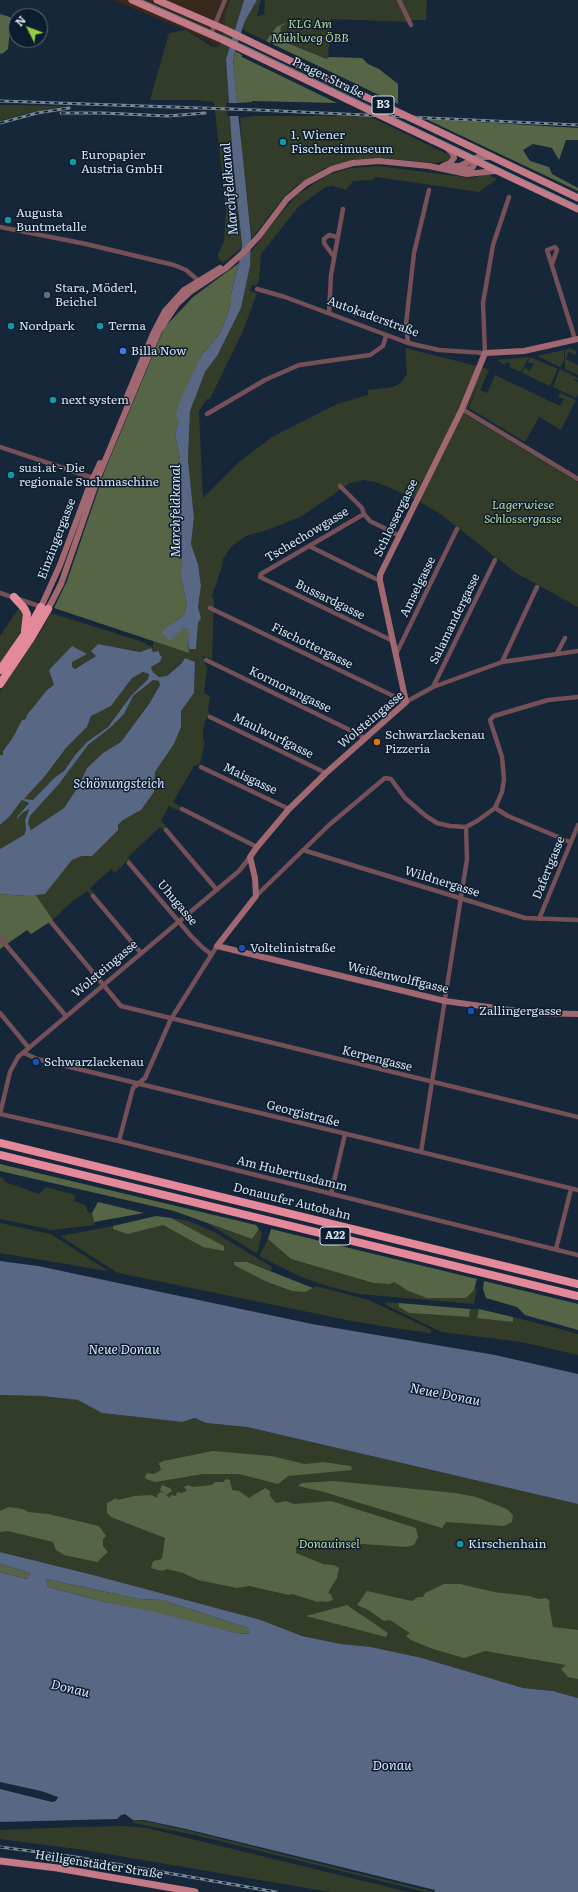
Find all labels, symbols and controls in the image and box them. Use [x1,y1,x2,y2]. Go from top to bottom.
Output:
north arrow [8,8,48,48]
text: N [11,12,29,29]
park label: KLG Am Mühlweg ÖBB [272,17,348,45]
street label: Prager Straße [290,54,366,102]
road number: B3 [372,96,394,114]
place label: 1. Wiener Fischereimuseum [291,128,393,156]
marker: 1. Wiener Fischereimuseum [278,137,288,147]
water label: Marchfeldkanal [218,142,242,236]
place label: Europapier Austria GmbH [81,148,163,176]
marker: Europapier Austria GmbH [68,157,78,167]
place label: Augusta Buntmetalle [16,206,87,234]
marker: Augusta Buntmetalle [3,215,13,225]
place label: Stara, Möderl, Beichel [55,281,137,309]
marker: Stara, Möderl, Beichel [42,290,52,300]
street label: Autokaderstraße [325,294,421,340]
place label: Nordpark [19,319,75,333]
place label: Terma [108,319,146,333]
marker: Nordpark [6,321,16,331]
marker: Terma [95,321,105,331]
place label: Billa Now [131,344,186,358]
marker: Billa Now [118,346,128,356]
place label: next system [61,393,129,407]
marker: next system [48,395,58,405]
place label: susi.at - Die regionale Suchmaschine [19,461,159,489]
water label: Marchfeldkanal [168,465,184,557]
marker: susi.at - Die regionale Suchmaschine [6,470,16,480]
street label: Schlossergasse [371,477,421,559]
street label: Einzingergasse [35,496,79,582]
park label: Lagerwiese Schlossergasse [484,498,562,526]
street label: Tschechowgasse [263,504,351,566]
street label: Amselgasse [397,554,439,620]
street label: Salamandergasse [427,571,483,667]
street label: Bussardgasse [293,577,367,623]
street label: Fischottergasse [269,620,355,672]
street label: Kormorangasse [246,664,334,716]
street label: Wolsteingasse [335,688,407,752]
street label: Maulwurfgasse [230,710,316,762]
place label: Schwarzlackenau Pizzeria [385,728,485,756]
marker: Schwarzlackenau Pizzeria [372,737,382,747]
street label: Maisgasse [221,760,279,798]
water label: Schönungsteich [73,776,165,792]
street label: Dafertgasse [530,834,568,902]
street label: Wildnergasse [403,864,481,900]
street label: Uhugasse [154,877,200,929]
street label: Wolsteingasse [69,937,141,1001]
place label: Voltelinistraße [250,941,336,955]
marker: Voltelinistraße [237,943,247,953]
street label: Weißenwolffgasse [346,959,450,997]
place label: Zallingergasse [479,1004,562,1018]
marker: Zallingergasse [466,1006,476,1016]
street label: Kerpengasse [340,1043,414,1075]
place label: Schwarzlackenau [44,1055,144,1069]
marker: Schwarzlackenau [31,1057,41,1067]
street label: Georgistraße [265,1098,341,1130]
street label: Am Hubertusdamm [235,1153,349,1195]
street label: Donauufer Autobahn [232,1180,352,1224]
road number: A22 [320,1227,350,1245]
water label: Neue Donau [88,1342,160,1358]
water label: Neue Donau [408,1381,482,1409]
park label: Donauinsel [298,1537,360,1551]
place label: Kirschenhain [468,1537,546,1551]
marker: Kirschenhain [455,1539,465,1549]
water label: Donau [49,1677,91,1701]
water label: Donau [372,1758,412,1774]
street label: Heiligenstädter Straße [34,1848,164,1882]

